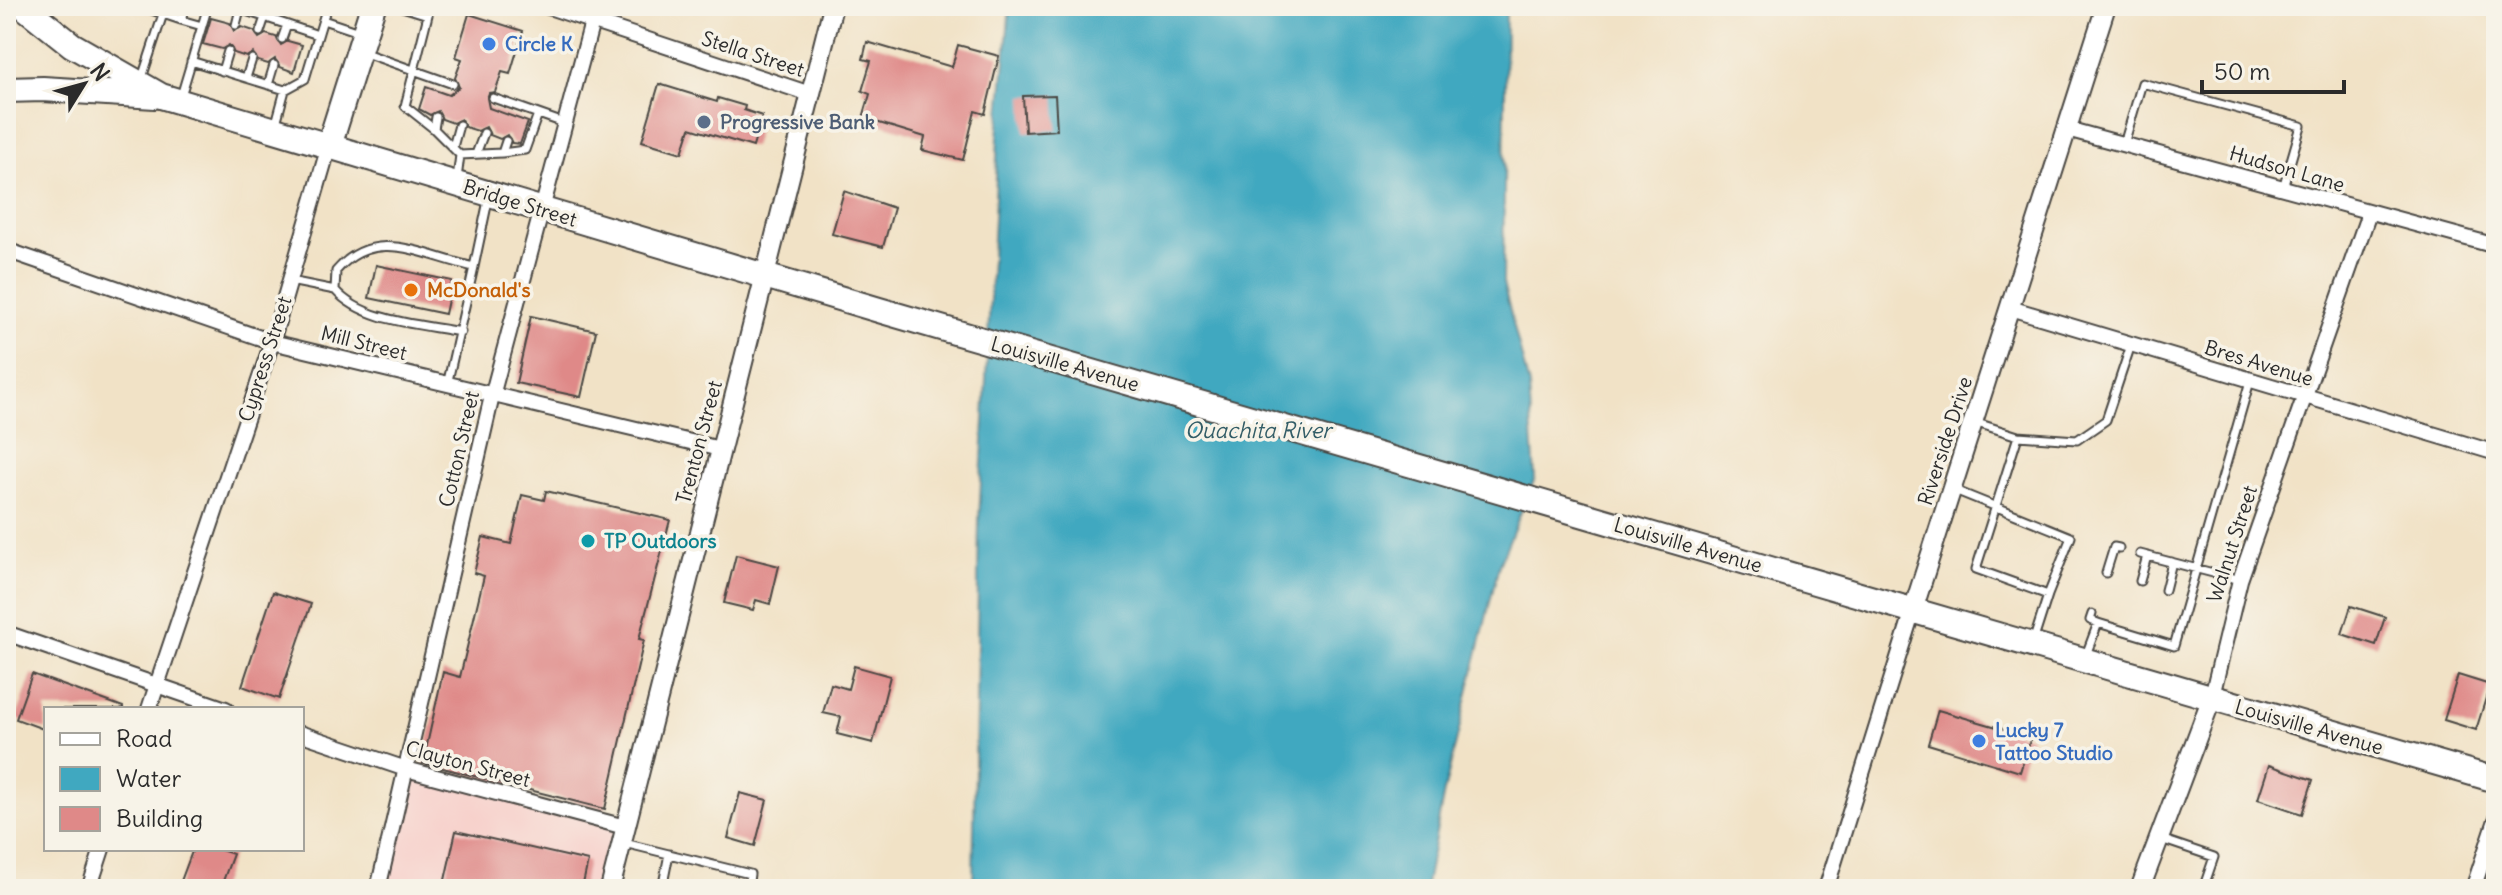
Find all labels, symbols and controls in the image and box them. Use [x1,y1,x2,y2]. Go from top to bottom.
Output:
street label: Stella Street [699,25,808,82]
place label: Circle K [505,31,574,56]
marker: Circle K [480,35,498,53]
north arrow [44,44,124,124]
scale bar [2202,44,2344,94]
text: 50 m [2214,56,2270,86]
text: N [84,57,116,86]
place label: Progressive Bank [720,109,875,134]
marker: Progressive Bank [695,113,713,131]
street label: Hudson Lane [2227,140,2348,197]
street label: Bridge Street [460,173,580,232]
place label: McDonald's [427,277,531,302]
marker: McDonald's [402,281,420,299]
street label: Cypress Street [233,293,297,425]
street label: Mill Street [319,320,410,365]
street label: Louisville Avenue [988,330,1142,397]
street label: Bres Avenue [2202,334,2317,391]
street label: Riverside Drive [1912,373,1977,508]
street label: Trenton Street [670,377,727,506]
street label: Cotton Street [433,388,484,509]
water label: Ouachita River [1185,416,1334,444]
street label: Walnut Street [2201,482,2262,605]
street label: Louisville Avenue [1611,511,1765,578]
place label: TP Outdoors [604,528,717,553]
marker: TP Outdoors [579,532,597,550]
street label: Louisville Avenue [2232,693,2386,760]
legend [44,707,304,851]
place label: Lucky 7 Tattoo Studio [1995,717,2113,765]
text: Road [116,723,172,753]
marker: Lucky 7 Tattoo Studio [1970,732,1988,750]
street label: Clayton Street [403,735,533,792]
text: Water [116,763,181,793]
text: Building [116,803,203,833]

